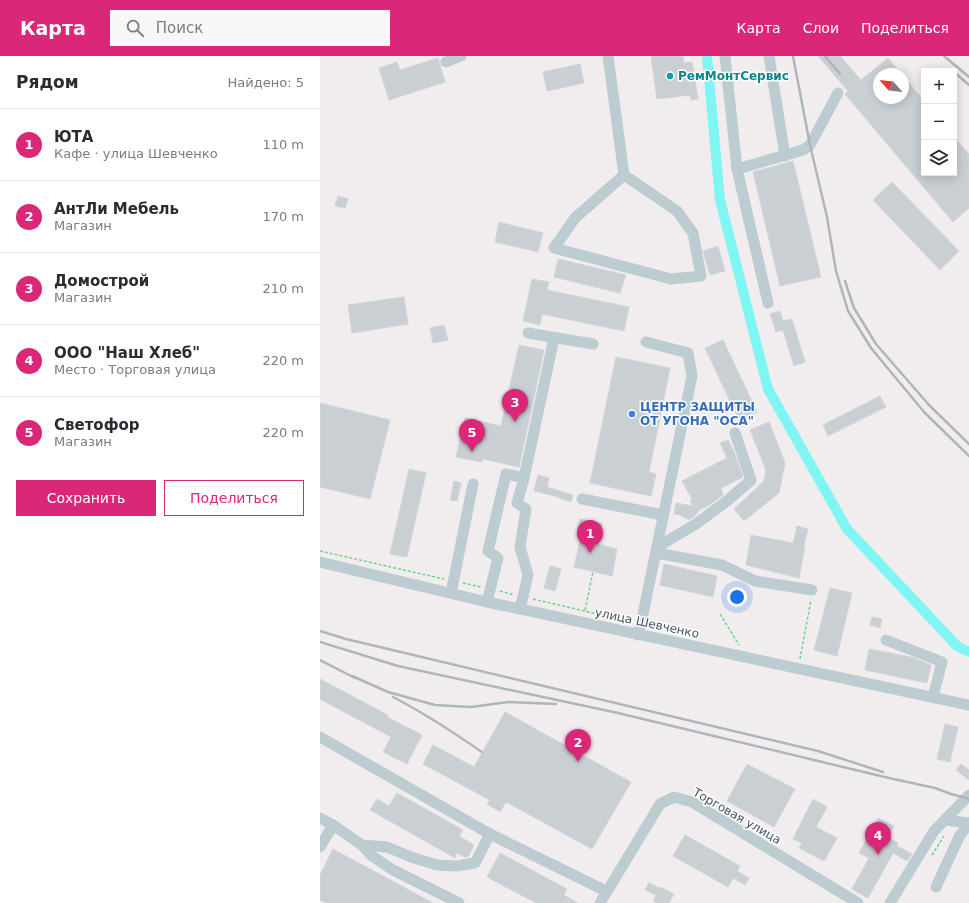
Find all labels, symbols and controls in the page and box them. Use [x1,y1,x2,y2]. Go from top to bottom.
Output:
search box [110,10,390,46]
text: Карта [20,17,86,39]
icon: search [124,17,146,39]
text: Поиск [156,19,203,37]
text: Карта [737,20,781,36]
text: Слои [803,20,839,36]
text: Поделиться [861,20,949,36]
north arrow [873,68,909,104]
map controls [921,68,957,176]
button: + [921,68,957,104]
place label: РемМонтСервис [678,69,789,83]
marker: РемМонтСервис [665,71,675,81]
text: Рядом [16,72,79,92]
text: Найдено: 5 [228,75,304,90]
button: − [921,104,957,140]
text: ЮТА [54,128,93,146]
text: 1 [24,137,34,152]
text: 110 m [262,137,304,152]
button: layers [921,140,957,176]
text: Кафе · улица Шевченко [54,146,218,161]
text: АнтЛи Мебель [54,200,179,218]
text: 2 [24,209,34,224]
text: 170 m [262,209,304,224]
text: Магазин [54,218,112,233]
text: Домострой [54,272,149,290]
text: 3 [24,281,34,296]
text: 210 m [262,281,304,296]
text: Магазин [54,290,112,305]
text: ООО "Наш Хлеб" [54,344,200,362]
text: 4 [24,353,34,368]
text: 220 m [262,353,304,368]
text: Место · Торговая улица [54,362,216,377]
pin: 3 [502,389,528,422]
place label: ЦЕНТР ЗАЩИТЫ ОТ УГОНА "ОСА" [640,400,755,428]
marker: ЦЕНТР ЗАЩИТЫ ОТ УГОНА "ОСА" [627,409,637,419]
text: Светофор [54,416,140,434]
pin: 5 [459,419,485,452]
text: 5 [24,425,34,440]
text: 220 m [262,425,304,440]
text: Магазин [54,434,112,449]
button: Сохранить [16,480,156,516]
button: Поделиться [164,480,304,516]
pin: 1 [577,520,603,553]
your location [727,587,747,607]
street label: улица Шевченко [594,605,700,641]
pin: 2 [565,729,591,762]
street label: Торговая улица [690,785,784,847]
pin: 4 [865,822,891,855]

